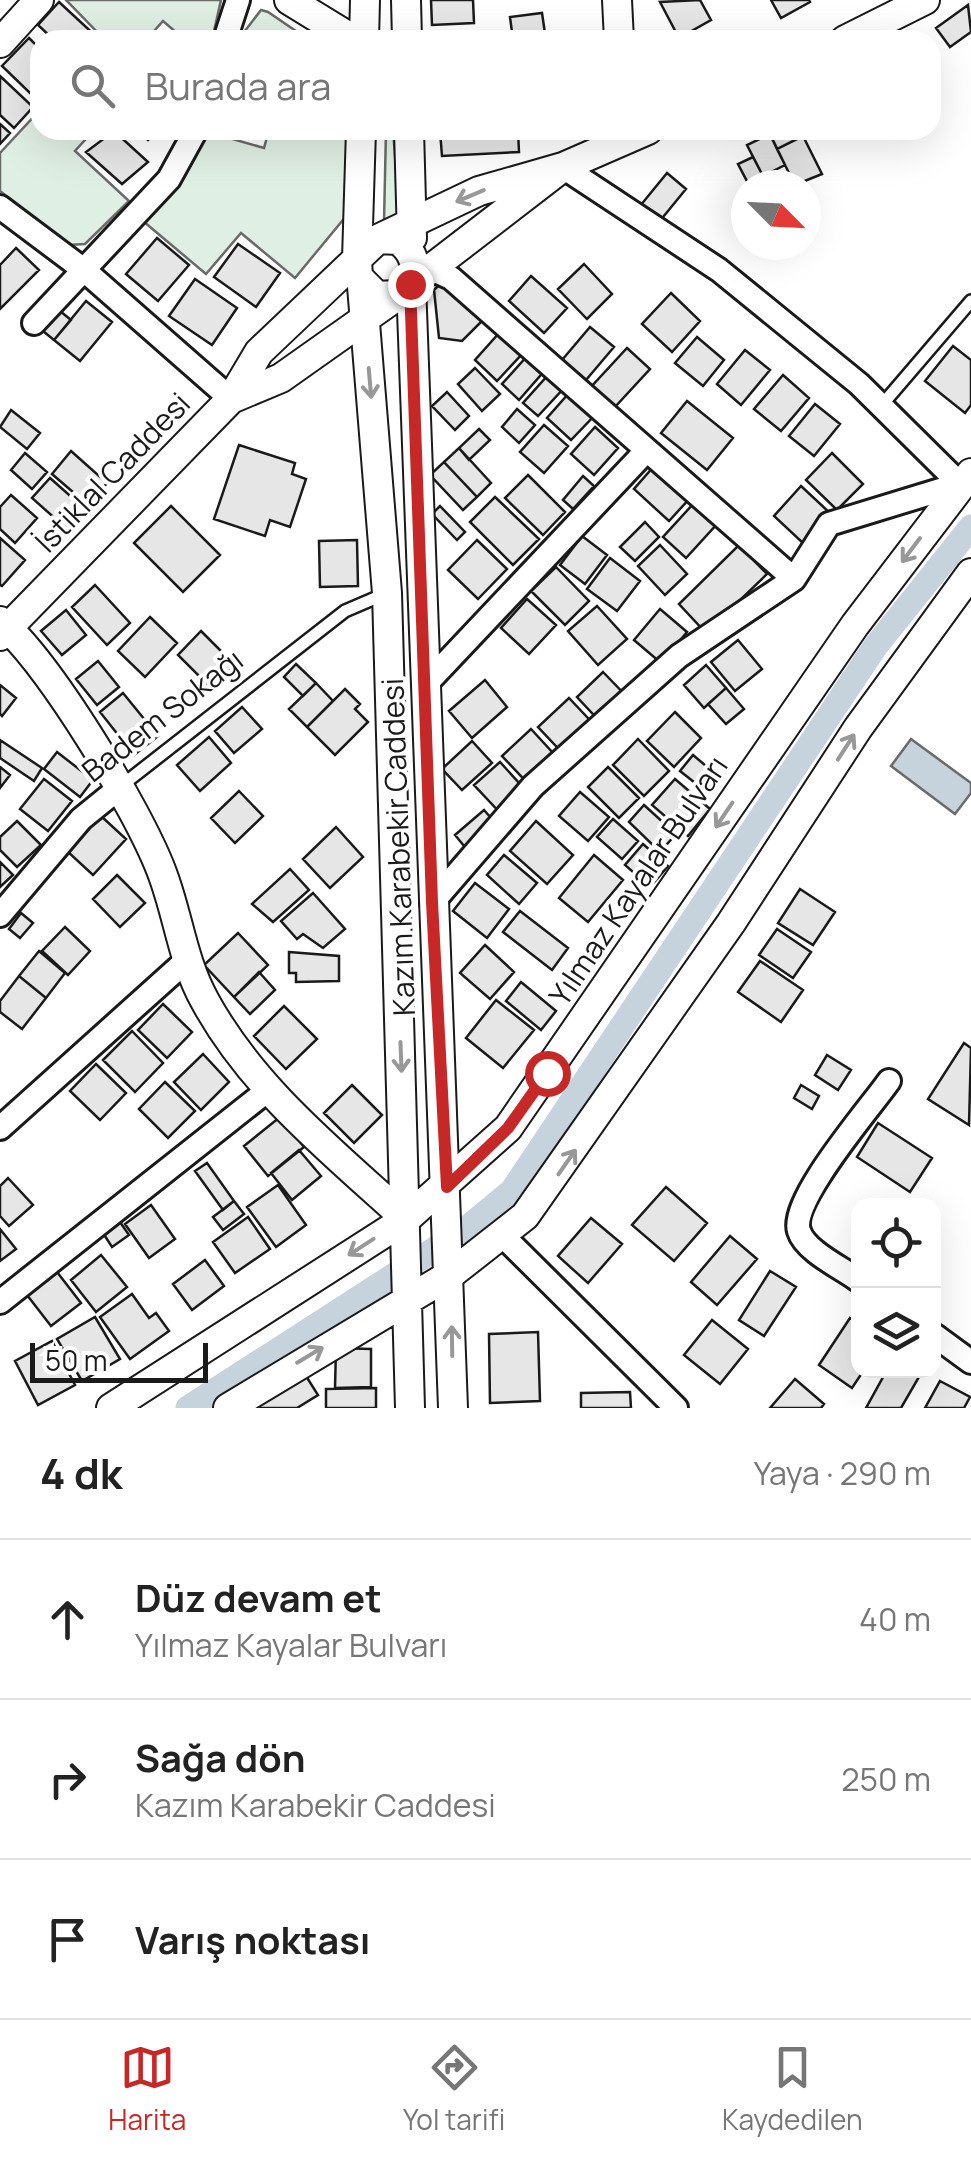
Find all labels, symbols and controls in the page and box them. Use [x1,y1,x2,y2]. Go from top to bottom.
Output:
search box [30,30,941,140]
icon: search [65,58,120,113]
text: Burada ara [145,59,331,111]
north arrow [731,170,821,260]
one-way arrow [455,188,486,206]
route end [388,262,434,308]
one-way arrow [361,366,380,398]
street label: İstiklal Caddesi [25,383,199,561]
one-way arrow [901,535,922,563]
street label: Badem Sokağı [73,639,251,791]
street label: Kazım Karabekir Caddesi [371,677,424,1017]
one-way arrow [835,734,856,762]
street label: Yılmaz Kayalar Bulvarı [539,747,737,1013]
one-way arrow [714,800,735,828]
one-way arrow [391,1041,410,1073]
route start [525,1051,571,1097]
one-way arrow [556,1149,577,1176]
map controls [851,1198,941,1378]
button: locate [851,1198,941,1288]
one-way arrow [348,1237,376,1258]
button: layers [851,1288,941,1378]
one-way arrow [442,1326,462,1358]
scale bar [30,1338,208,1382]
text: 50 m [45,1341,108,1379]
one-way arrow [295,1345,324,1365]
text: 4 dk [40,1444,122,1502]
text: Yaya · 290 m [754,1451,931,1495]
text: Düz devam et [135,1571,382,1623]
icon: ahead [40,1592,95,1647]
text: 40 m [859,1597,931,1641]
text: Yılmaz Kayalar Bulvarı [135,1623,447,1667]
text: Sağa dön [135,1731,305,1783]
icon: right [40,1752,95,1807]
text: 250 m [841,1757,931,1801]
text: Kazım Karabekir Caddesi [135,1783,496,1827]
icon: arrive [40,1912,95,1967]
text: Varış noktası [135,1913,370,1965]
tab: Harita [108,2040,186,2138]
tab: Yol tarifi [403,2040,505,2138]
tab: Kaydedilen [722,2040,863,2138]

